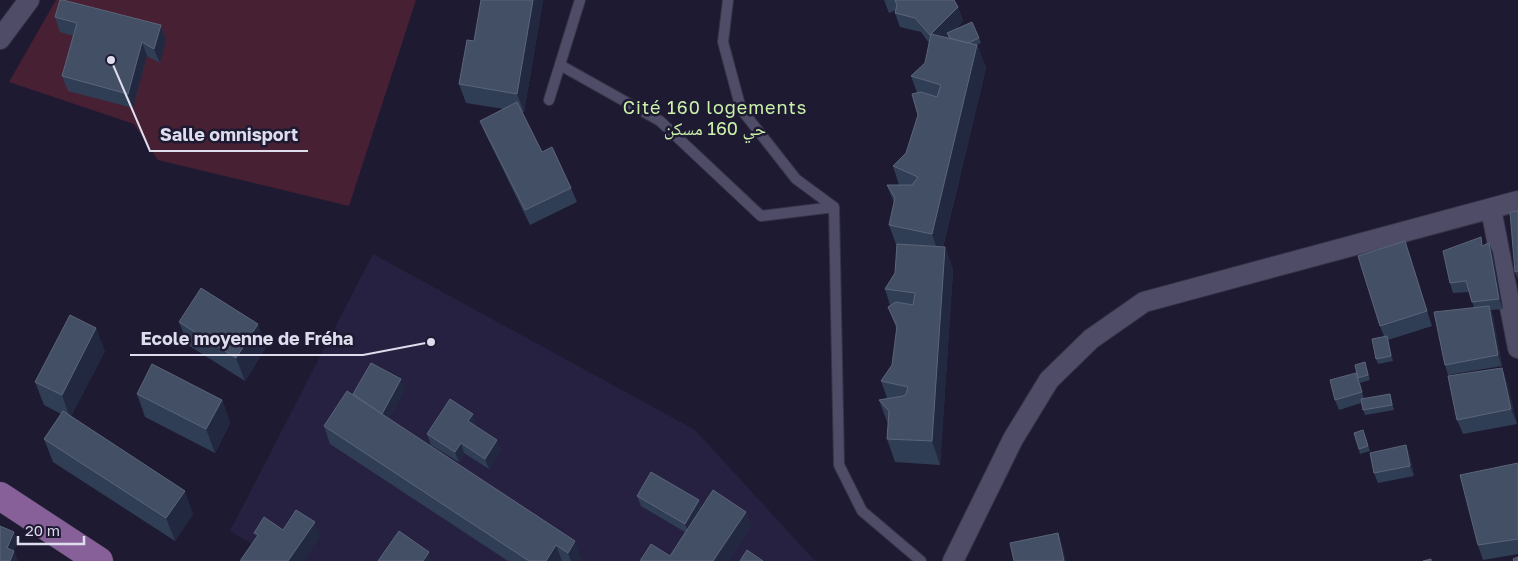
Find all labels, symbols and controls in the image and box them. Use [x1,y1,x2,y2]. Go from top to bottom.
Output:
district label: Cité 160 logements حي 160 مسكن [623,96,807,144]
callout: Salle omnisport [150,118,308,151]
text: Salle omnisport [160,123,298,145]
callout: Ecole moyenne de Fréha [130,322,363,355]
text: Ecole moyenne de Fréha [140,327,354,349]
scale bar [18,514,84,546]
text: 20 m [25,521,60,539]

